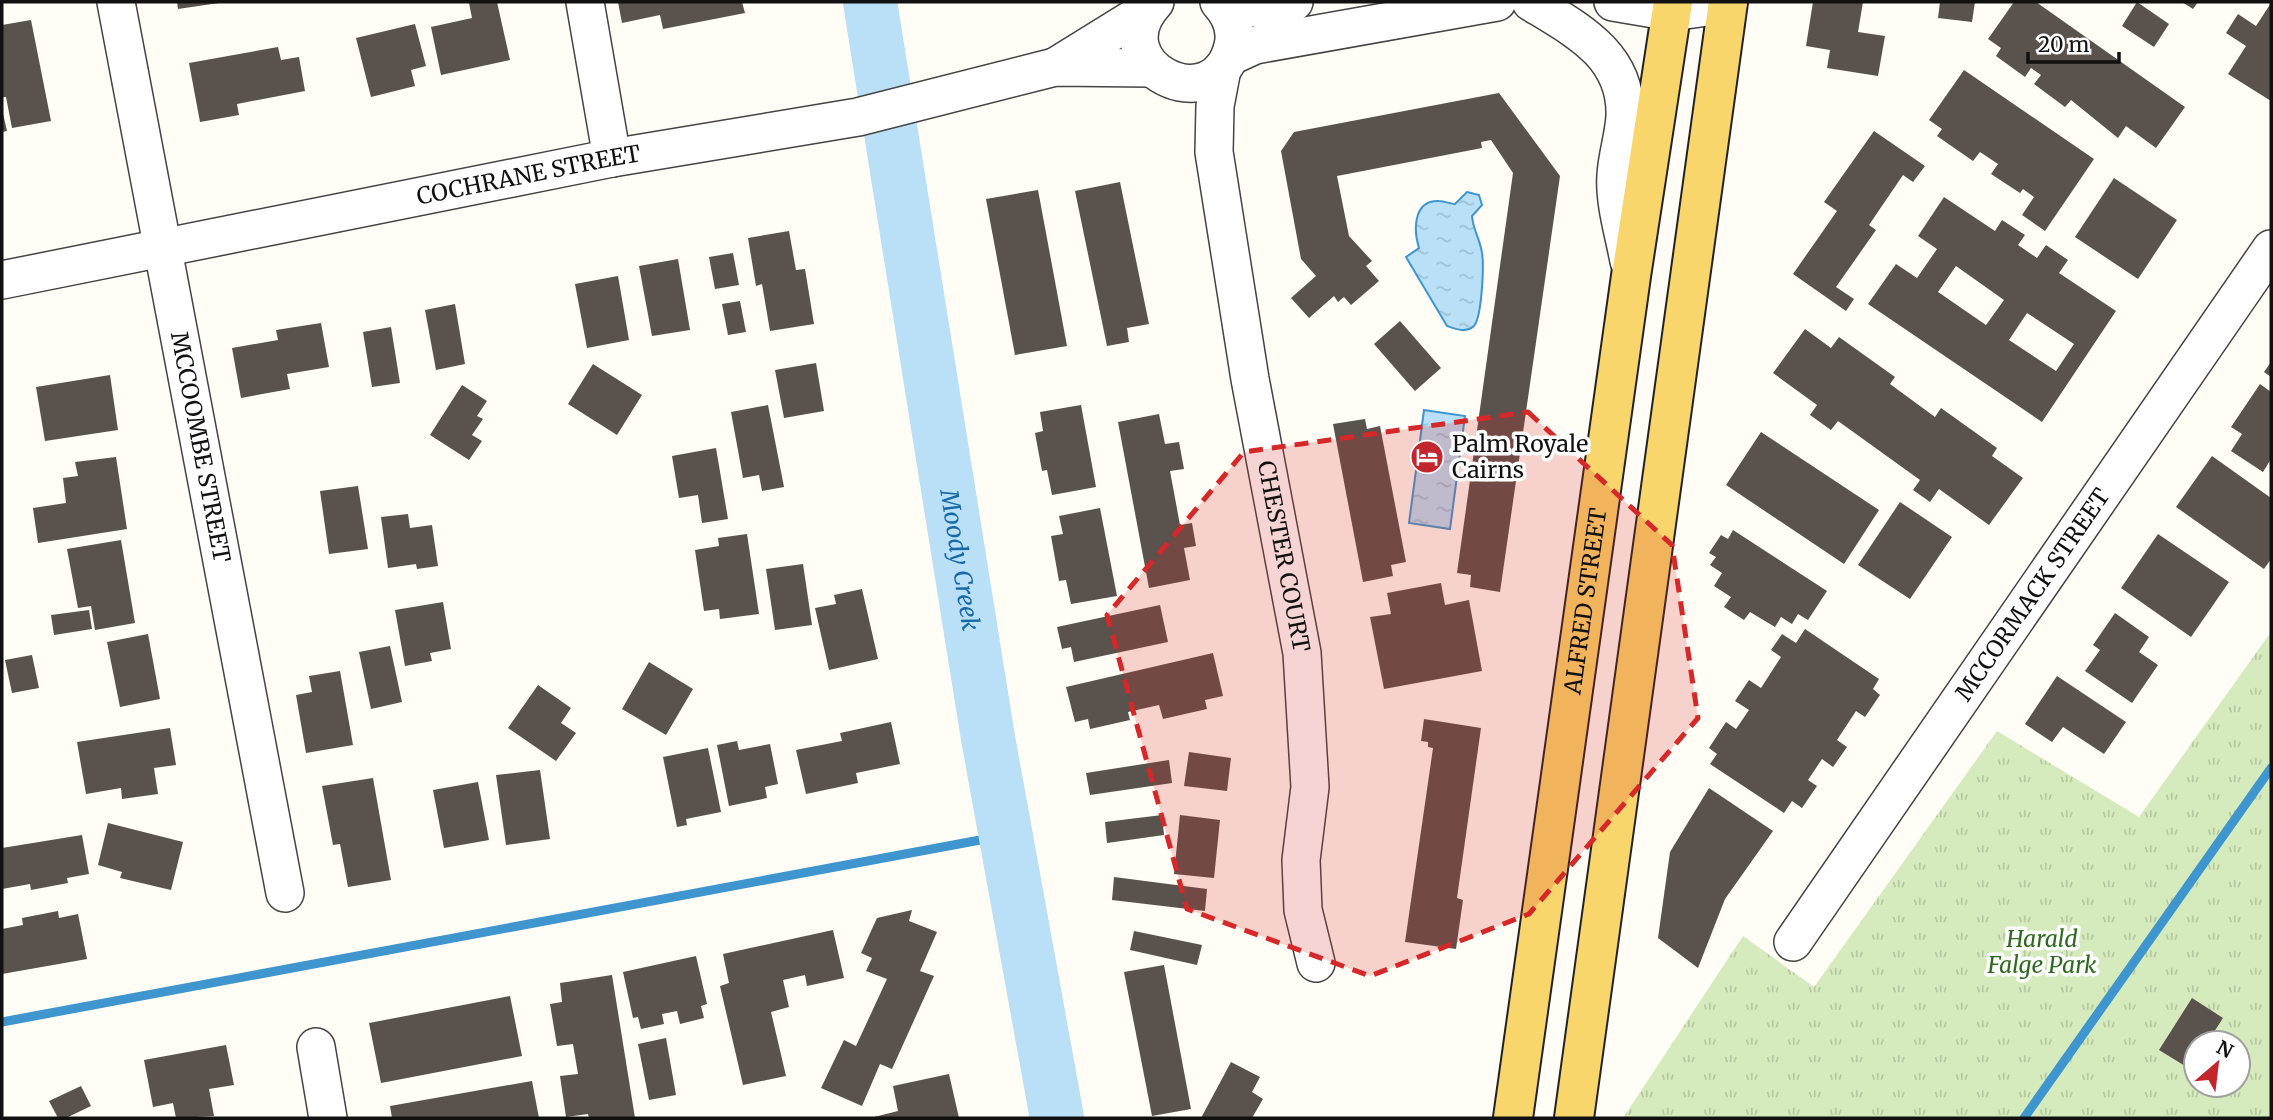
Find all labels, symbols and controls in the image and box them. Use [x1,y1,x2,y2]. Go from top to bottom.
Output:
scale bar [2028,21,2119,65]
text: 20 m [2038,31,2090,58]
street label: COCHRANE STREET [414,138,643,211]
street label: MCCOOMBE STREET [165,329,237,565]
place label: Palm Royale Cairns [1452,429,1588,484]
hotel icon: Palm Royale Cairns [1408,438,1446,476]
street label: CHESTER COURT [1252,458,1316,654]
street label: MCCORMACK STREET [1949,483,2116,706]
water label: Moody Creek [933,486,987,633]
street label: ALFRED STREET [1557,506,1612,697]
park label: Harald Falge Park [1986,924,2097,979]
north arrow [2182,1029,2252,1099]
text: N [2213,1035,2237,1063]

